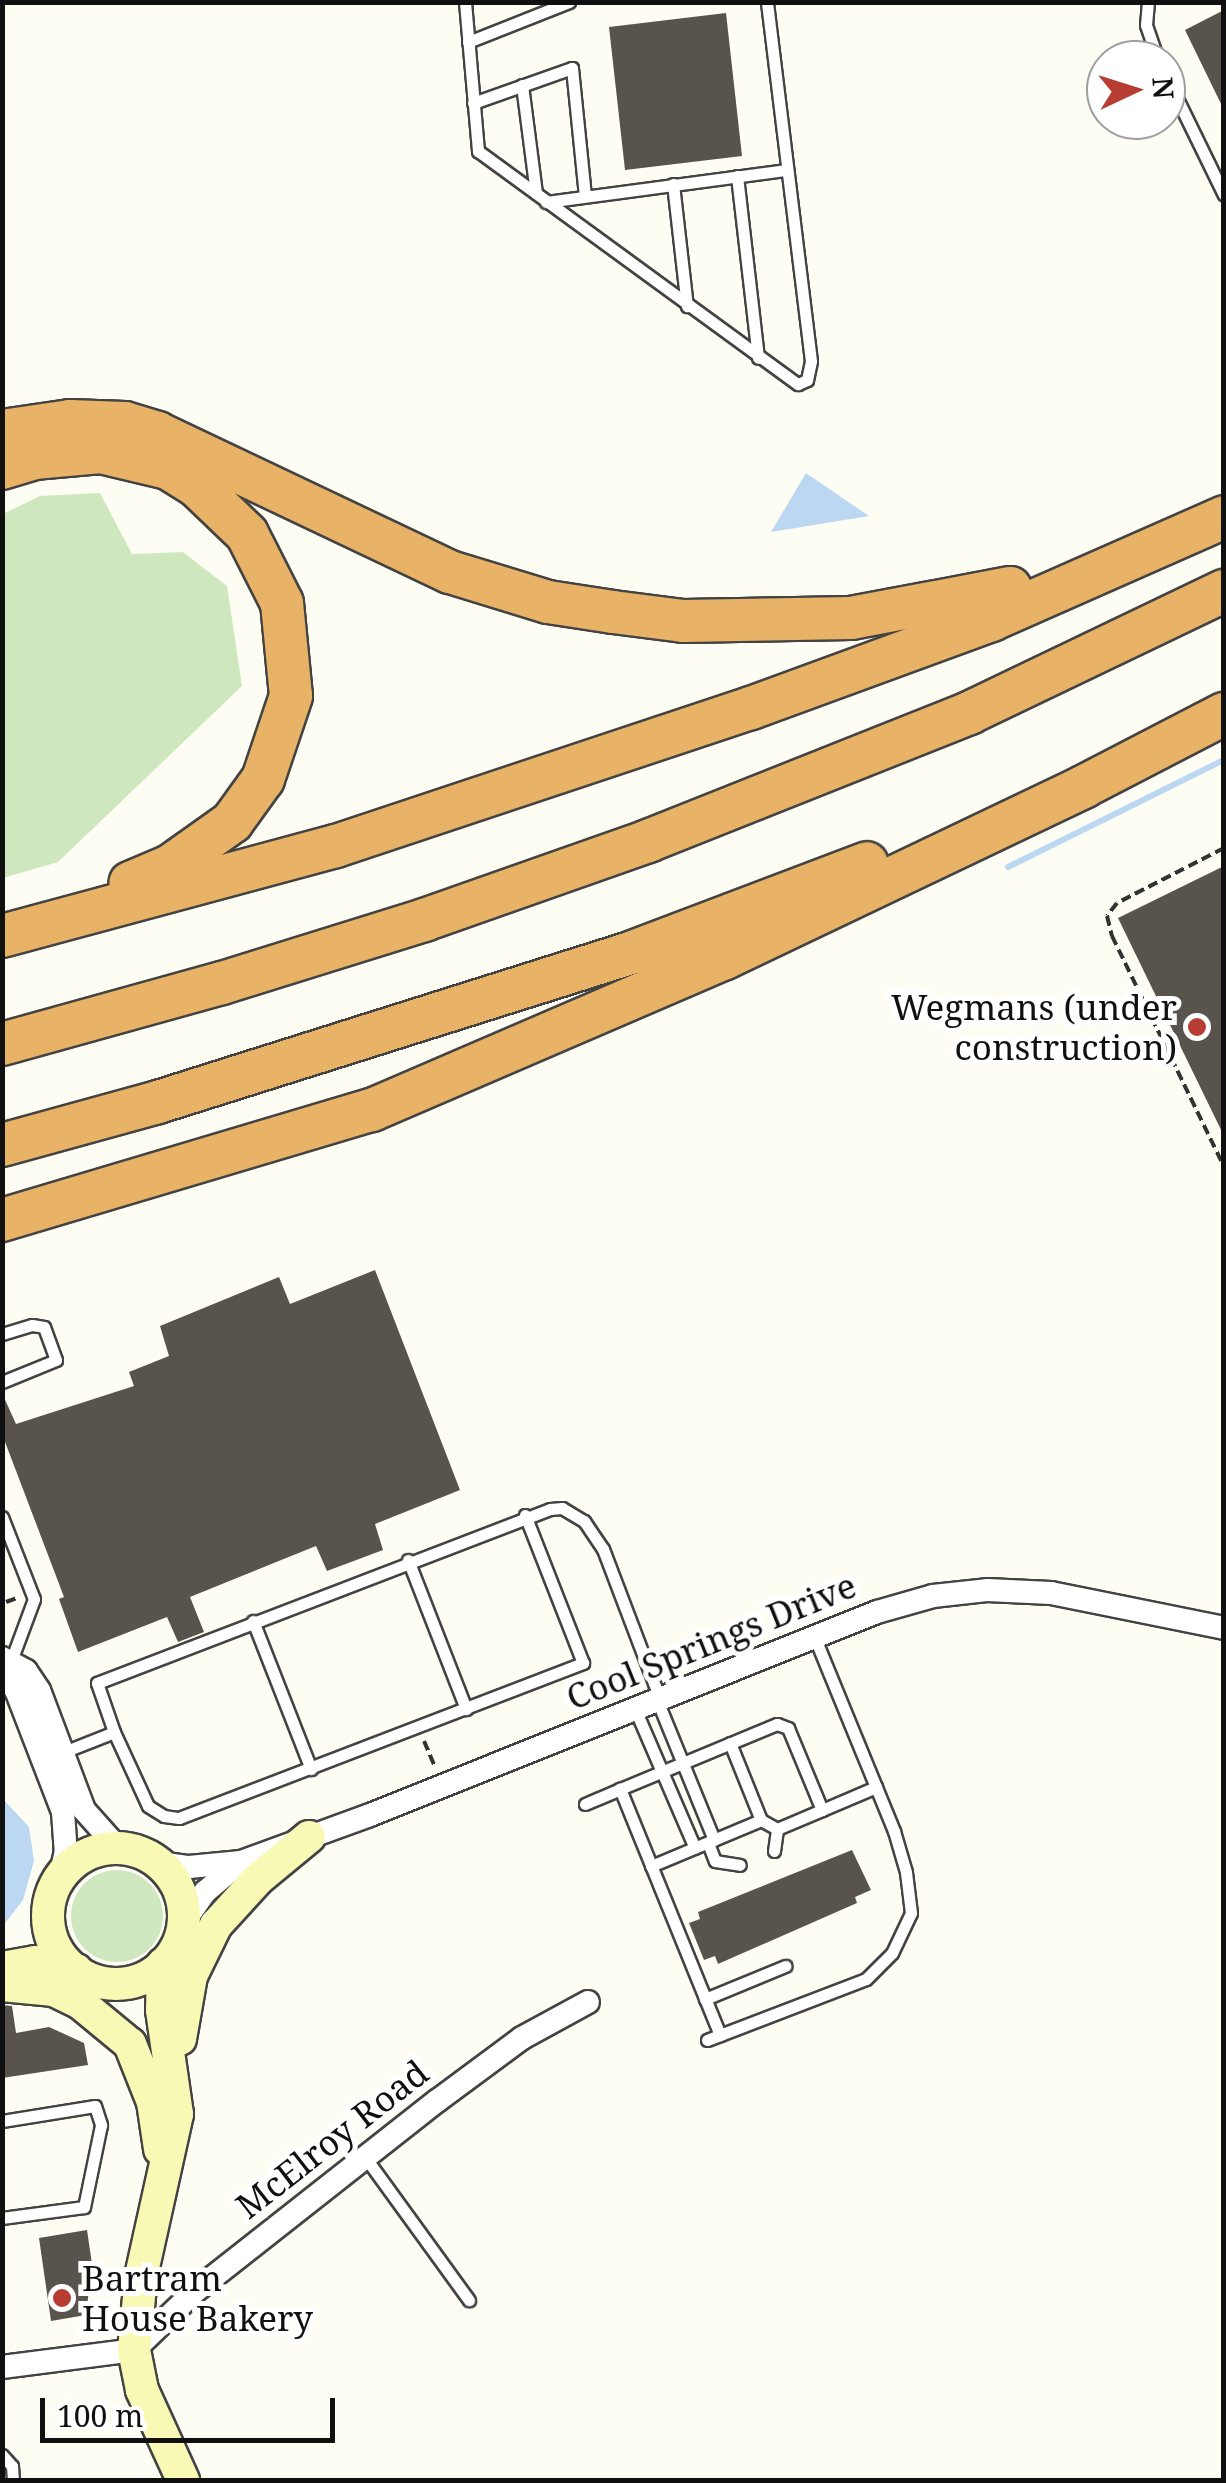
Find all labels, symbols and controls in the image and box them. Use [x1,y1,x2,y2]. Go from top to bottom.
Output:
north arrow [1086,40,1186,140]
text: N [1144,76,1184,100]
place label: Wegmans (under construction) [891,986,1177,1068]
marker: Wegmans (under construction) [1186,1016,1208,1038]
street label: Cool Springs Drive [560,1564,862,1718]
street label: McElroy Road [228,2051,436,2227]
place label: Bartram House Bakery [82,2257,313,2339]
marker: Bartram House Bakery [51,2287,73,2309]
scale bar [45,2378,340,2440]
text: 100 m [57,2395,143,2436]

